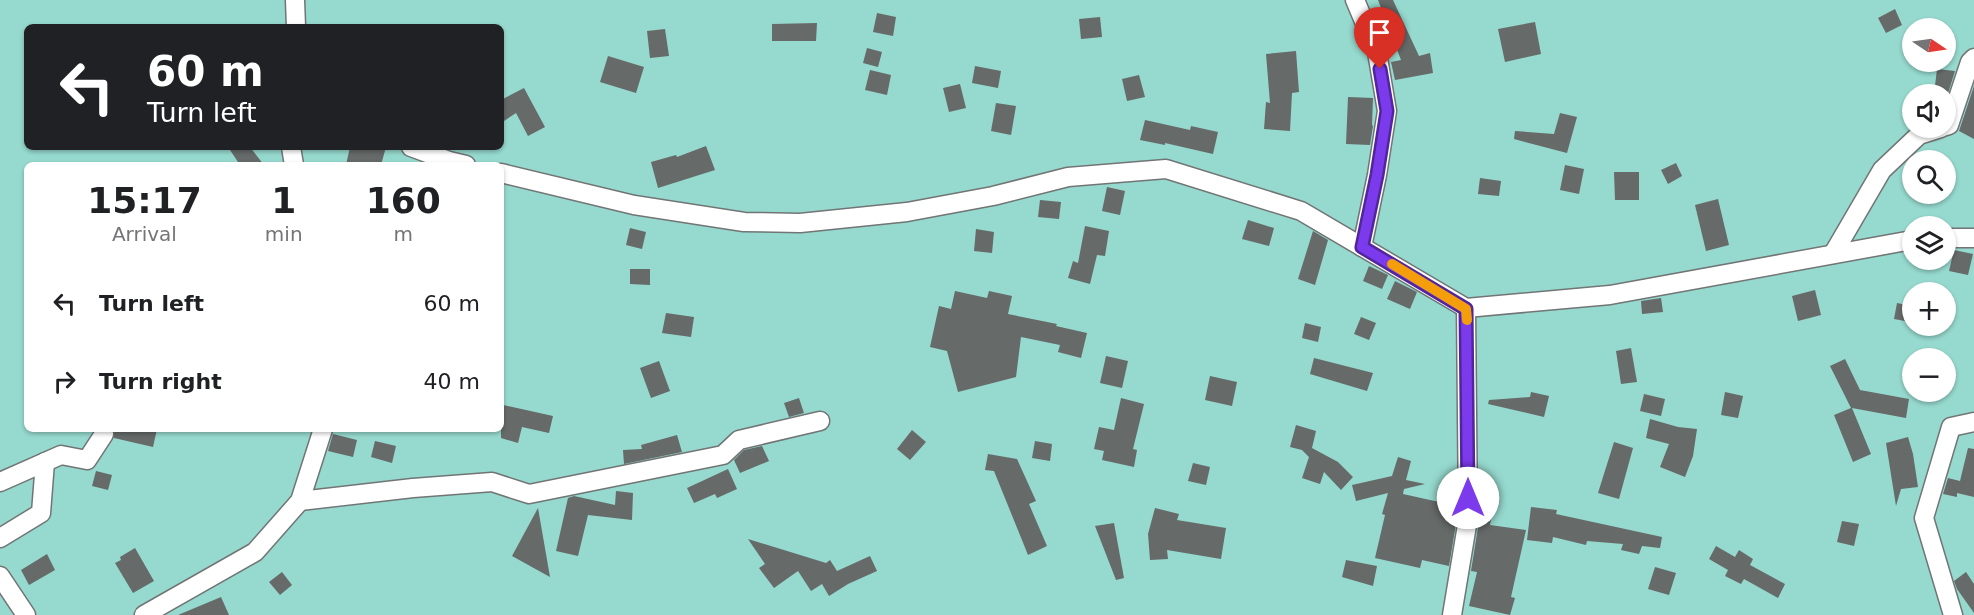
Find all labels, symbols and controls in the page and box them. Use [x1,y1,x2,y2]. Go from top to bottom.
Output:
pin [1354,7,1405,69]
icon: arrive [1363,16,1396,49]
north arrow [1902,18,1956,72]
map controls [1902,18,1956,402]
text: 60 m [147,47,264,96]
icon: left [48,48,126,126]
button: sound [1902,84,1956,138]
text: Turn left [147,97,257,128]
button: search [1902,150,1956,204]
text: 15:17 [87,180,202,221]
text: 1 [271,180,296,221]
text: 160 [366,180,441,221]
button: layers [1902,216,1956,270]
text: Arrival [112,222,177,246]
text: min [265,222,303,246]
text: m [394,222,413,246]
button: + [1902,282,1956,336]
icon: left [48,287,81,320]
text: Turn left [99,291,204,316]
text: 60 m [424,291,480,316]
button: − [1902,348,1956,402]
icon: right [48,365,81,398]
text: Turn right [99,369,222,394]
text: 40 m [424,369,480,394]
position arrow [1436,466,1500,530]

